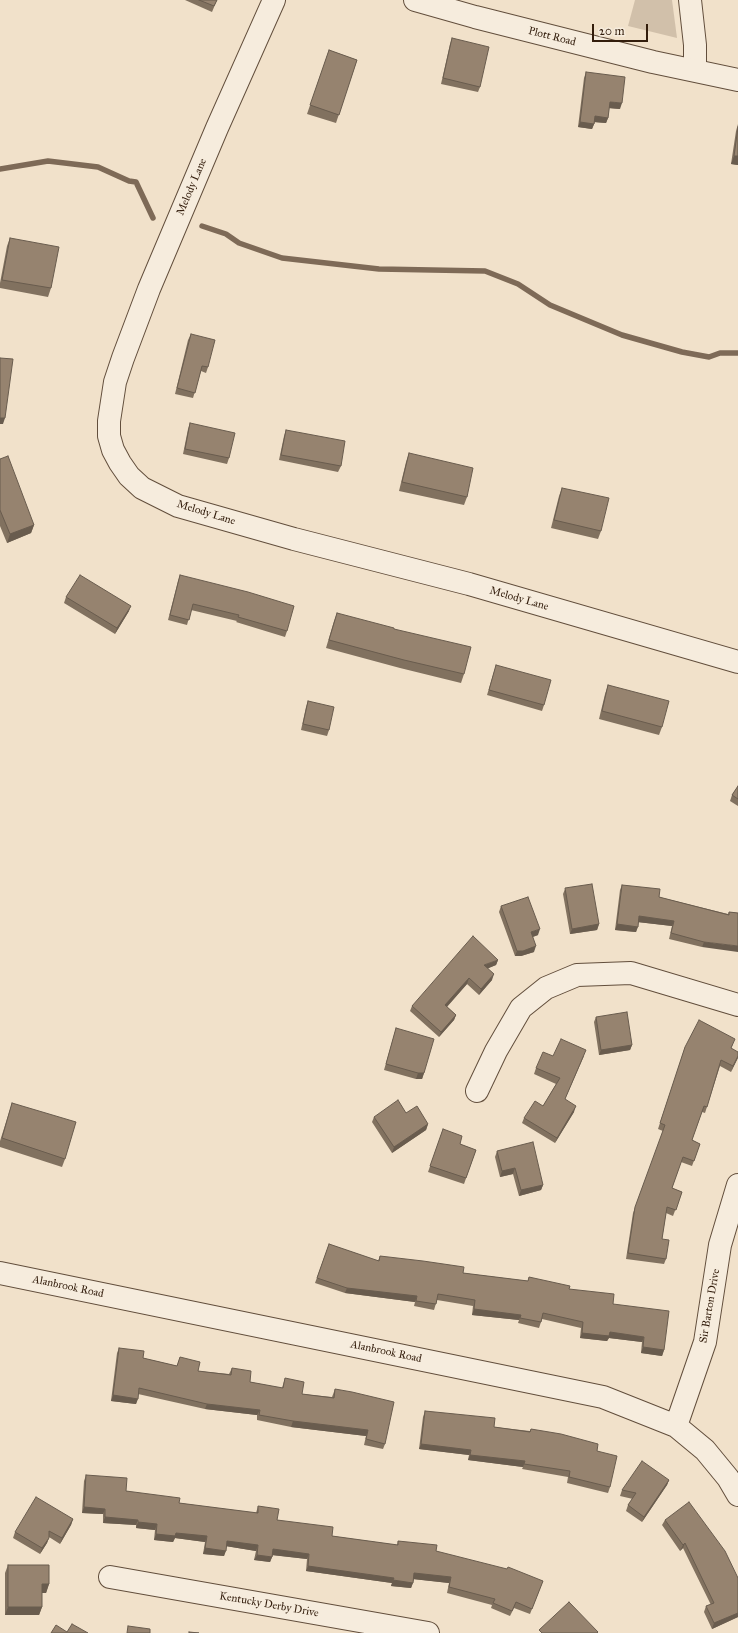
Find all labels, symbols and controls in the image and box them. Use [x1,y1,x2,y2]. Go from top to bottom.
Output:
scale bar [594,16,650,42]
text: 20 m [599,24,625,38]
street label: Plott Road [527,25,577,49]
street label: Melody Lane [174,157,210,217]
street label: Melody Lane [175,498,237,528]
street label: Melody Lane [488,584,550,614]
street label: Sir Barton Drive [697,1268,723,1344]
street label: Alanbrook Road [31,1273,105,1301]
street label: Alanbrook Road [349,1338,423,1366]
street label: Kentucky Derby Drive [218,1590,320,1620]

